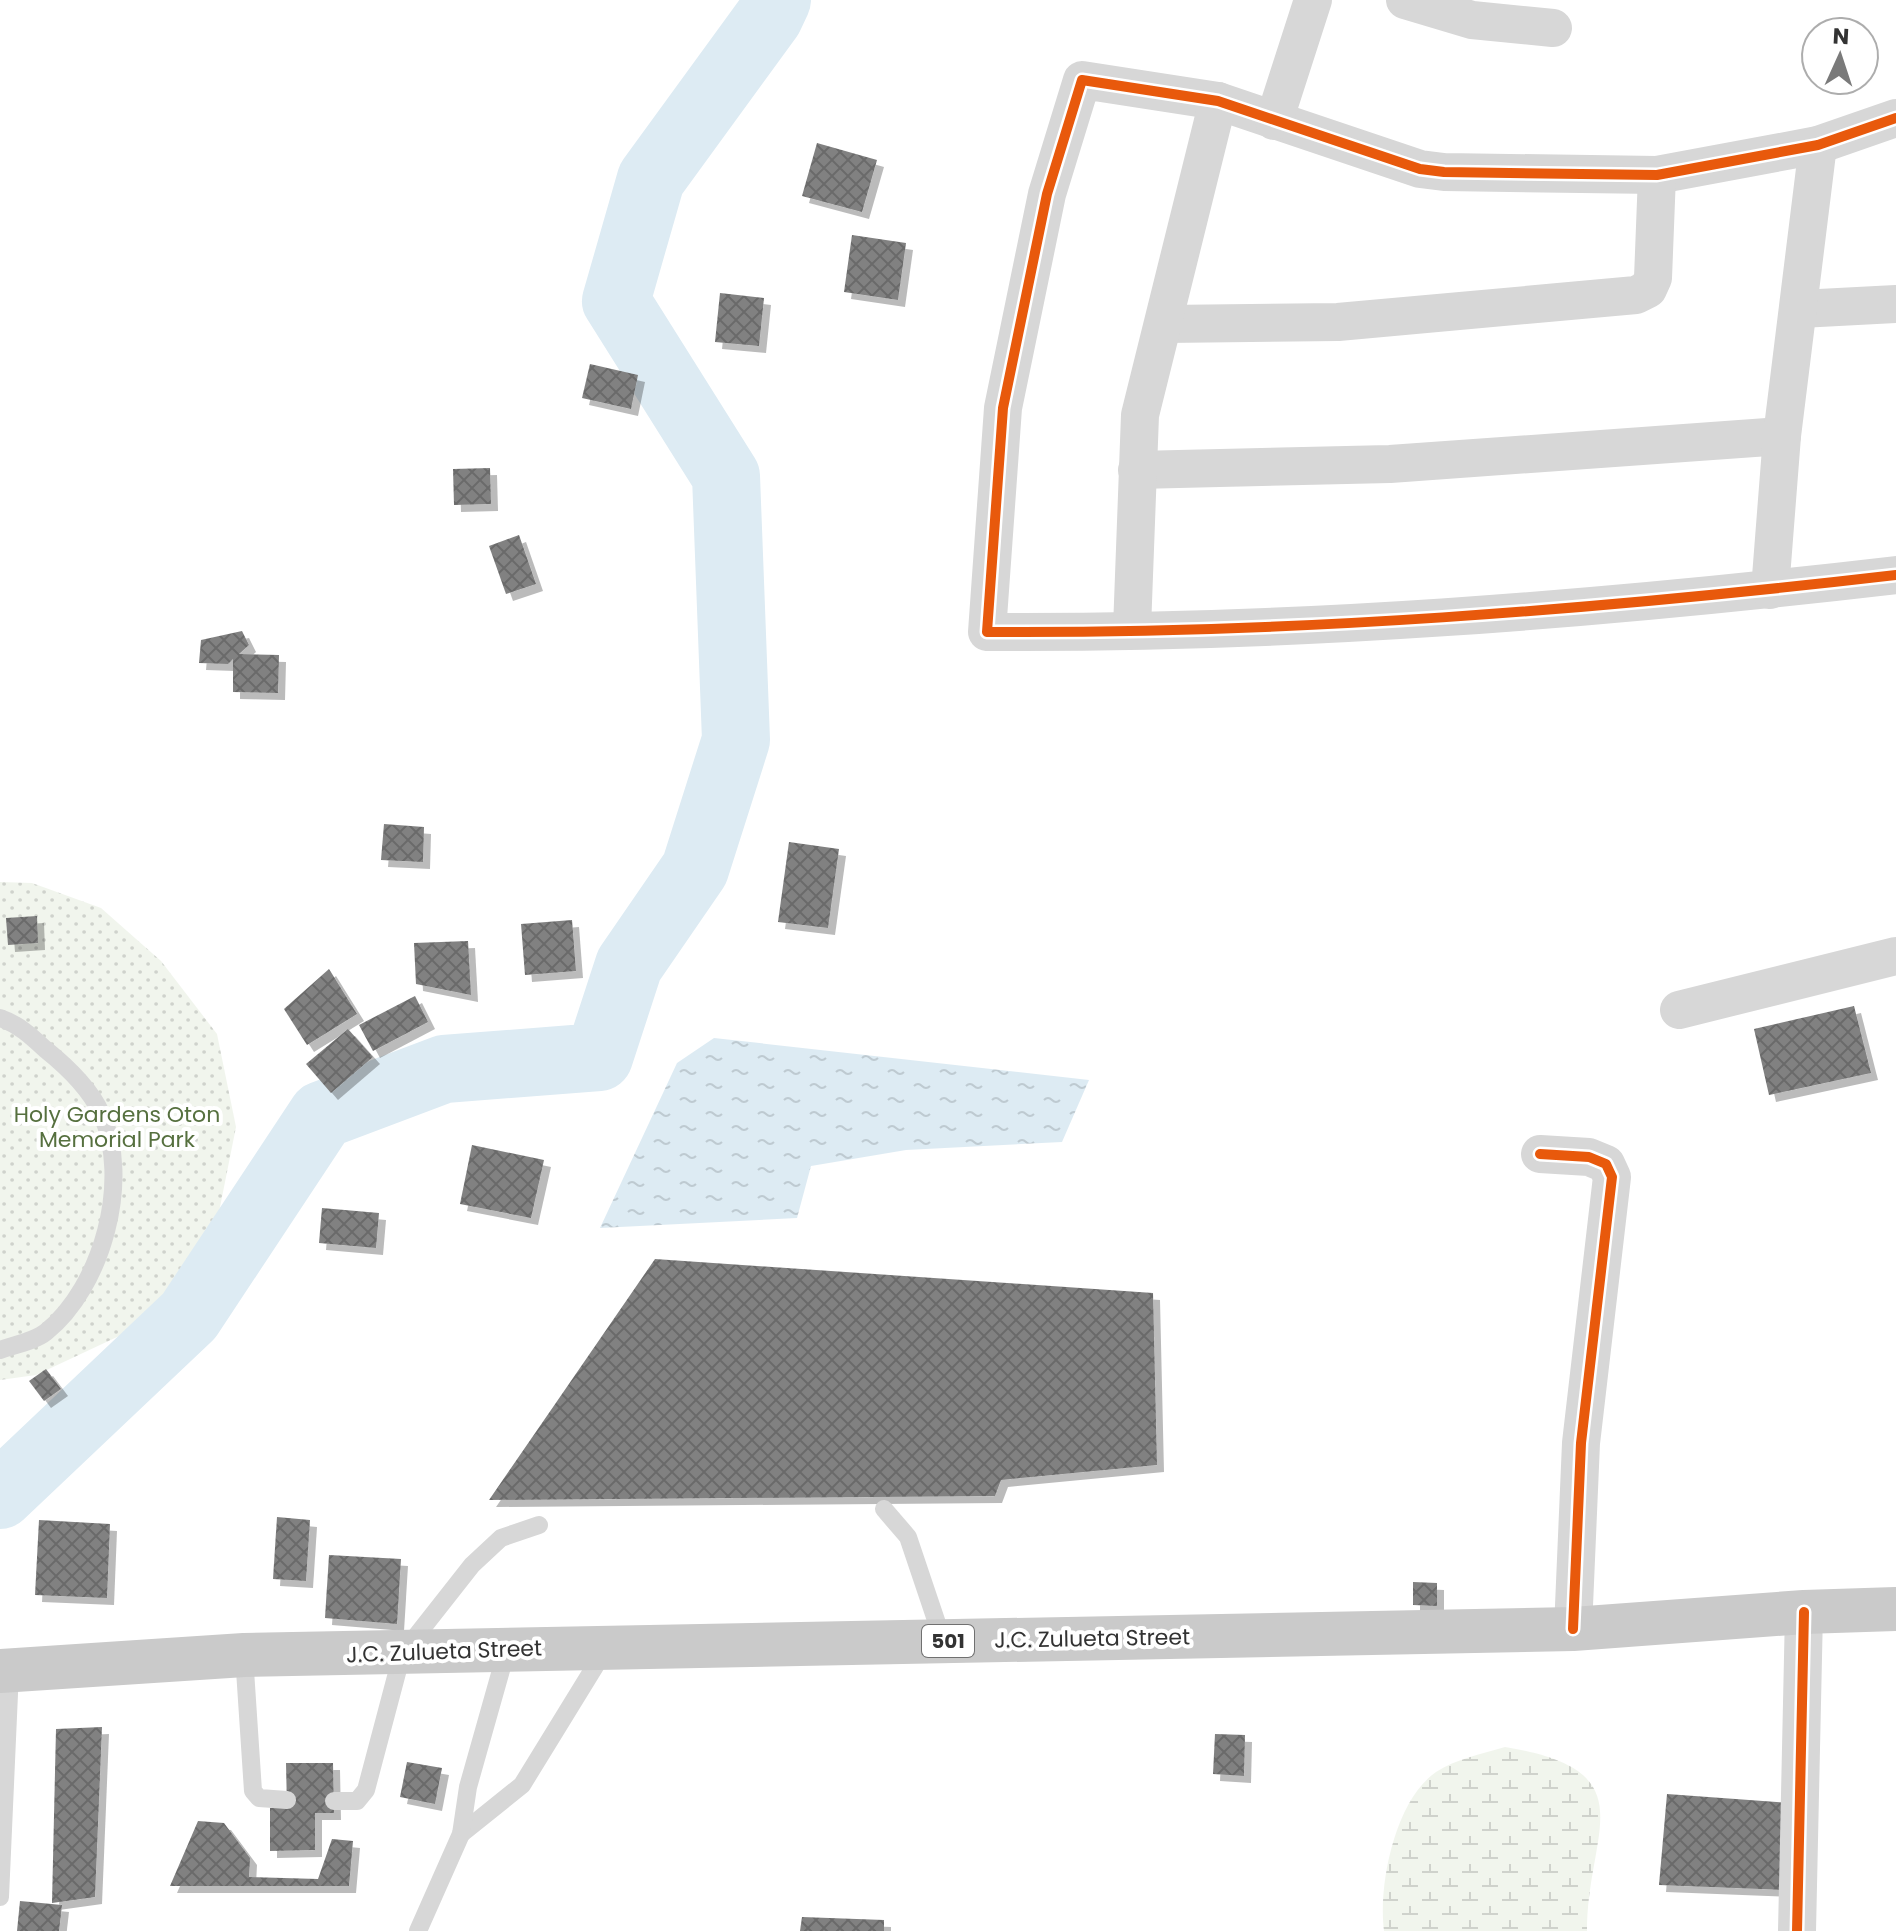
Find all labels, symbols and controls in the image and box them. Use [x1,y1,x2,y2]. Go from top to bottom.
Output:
north arrow [1800,16,1880,96]
text: N [1832,21,1850,52]
park label: Holy Gardens Oton Memorial Park [14,1099,220,1155]
street label: J.C. Zulueta Street [994,1621,1190,1656]
road number: 501 [922,1625,974,1657]
street label: J.C. Zulueta Street [346,1633,543,1670]

